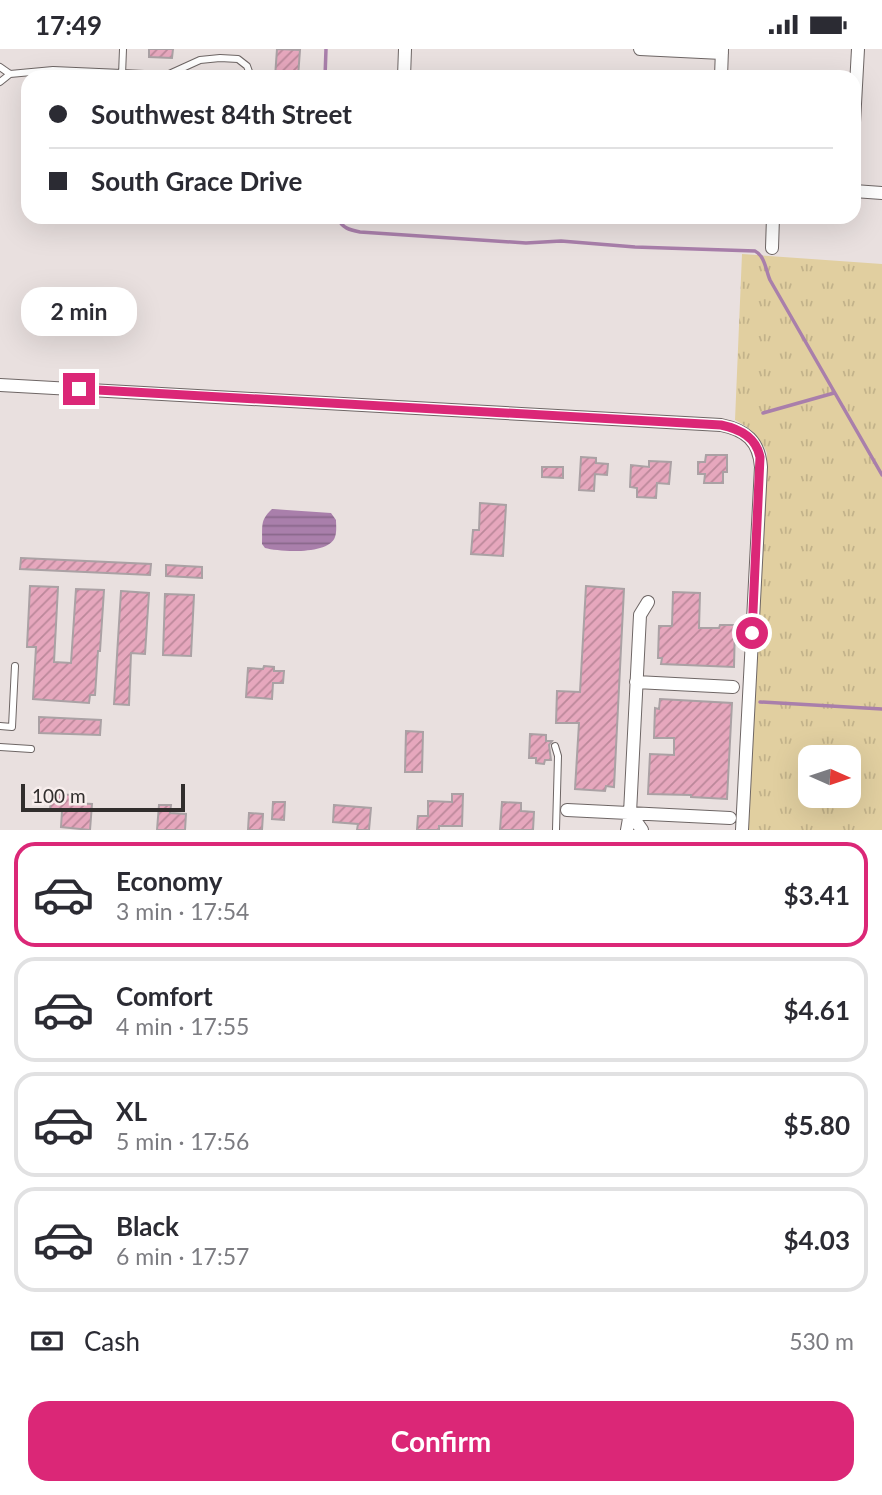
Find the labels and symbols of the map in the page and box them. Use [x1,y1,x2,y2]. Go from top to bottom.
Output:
callout: 2 min [21,287,137,337]
route end [63,373,95,405]
route start [736,617,768,649]
north arrow [798,745,861,809]
scale bar [21,781,186,813]

